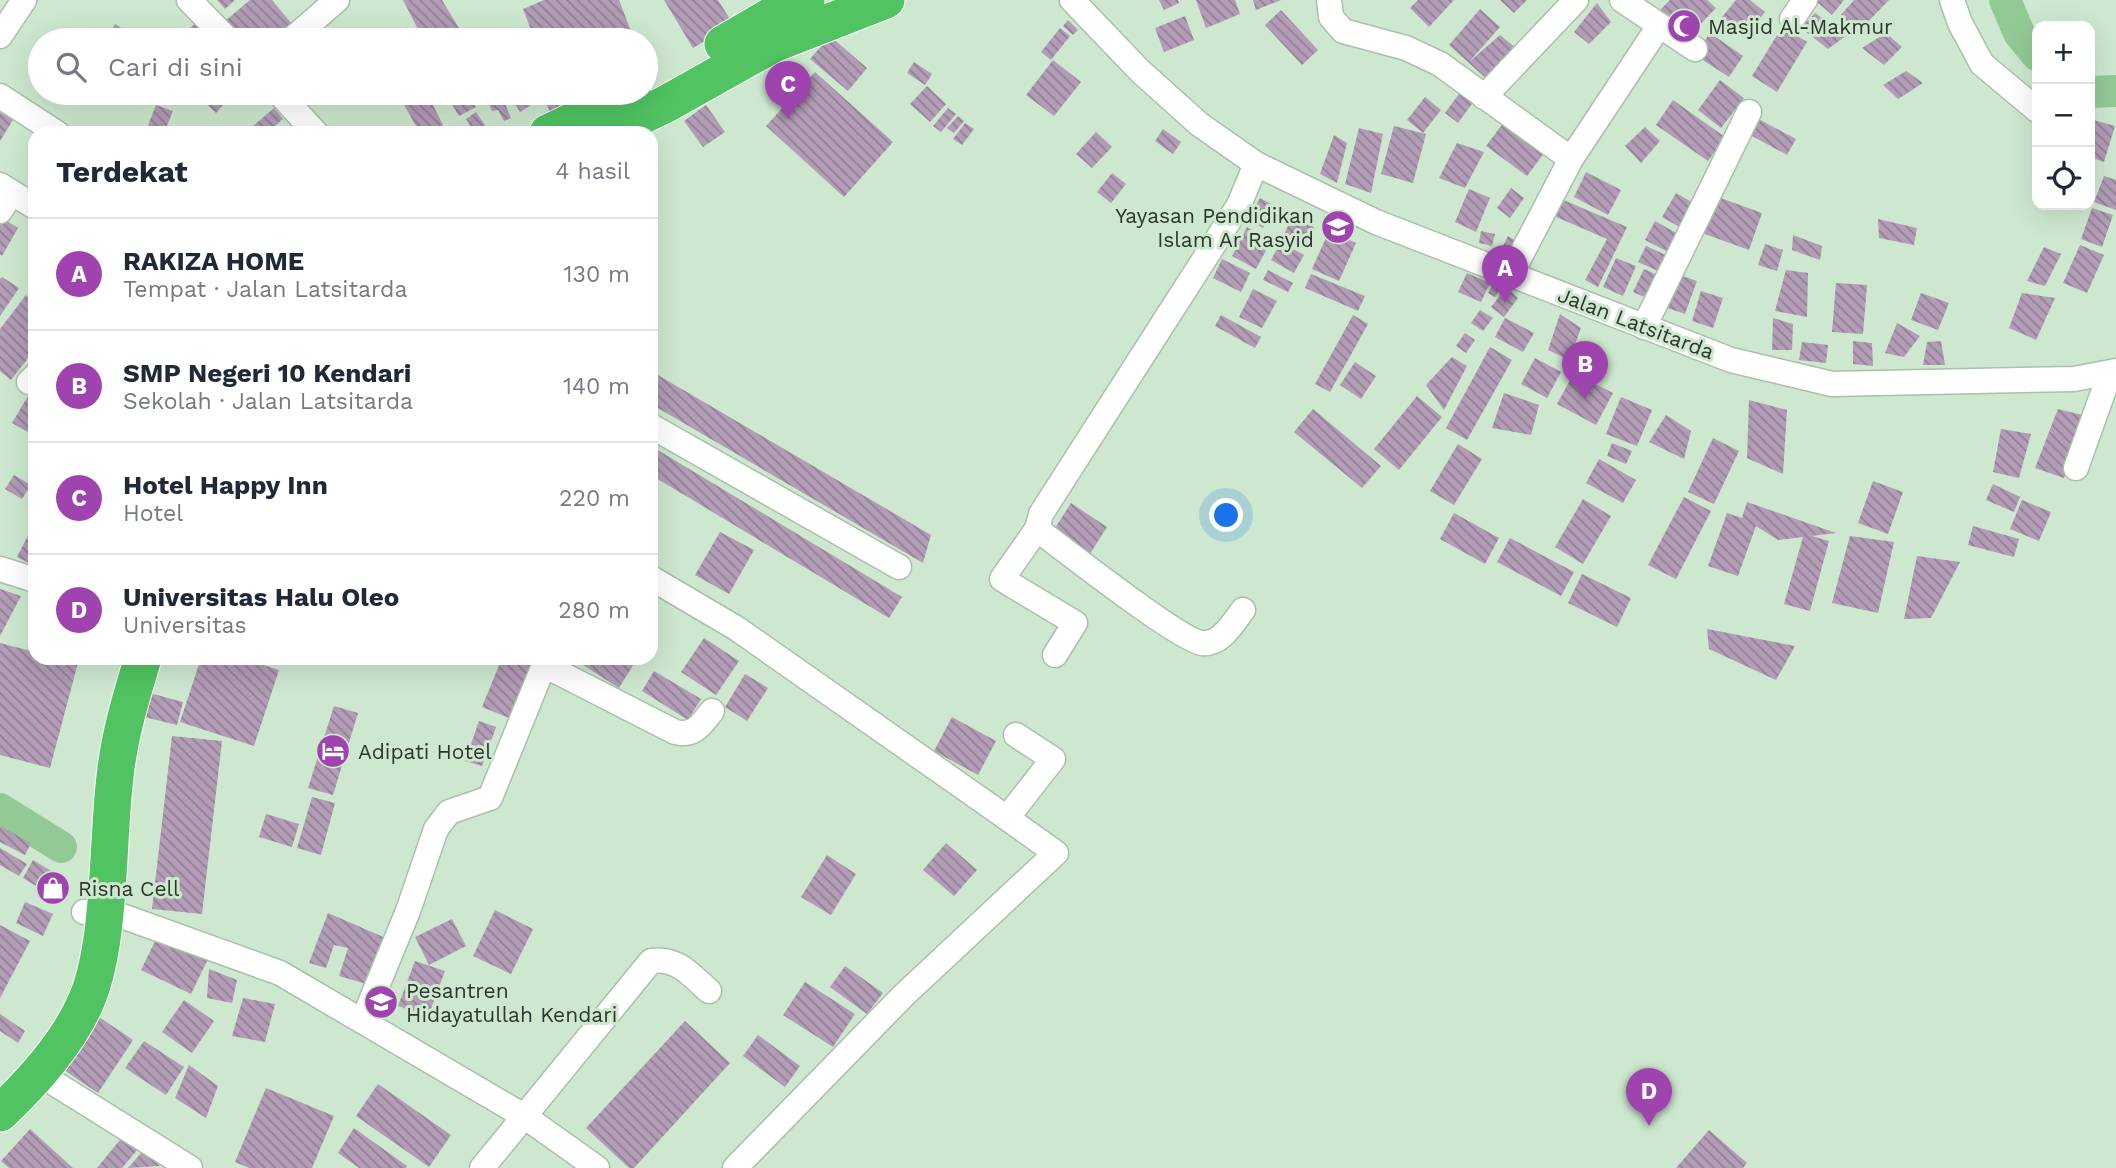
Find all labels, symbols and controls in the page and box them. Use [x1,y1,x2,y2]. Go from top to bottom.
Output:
mosque icon: Masjid Al-Makmur [1665,7,1703,45]
place label: Masjid Al-Makmur [1708,14,1893,39]
map controls [2032,21,2095,210]
button: + [2032,21,2095,84]
search box [28,28,658,105]
icon: search [52,48,90,86]
text: Cari di sini [108,52,243,82]
pin: C [765,61,811,119]
button: − [2032,84,2095,147]
button: locate [2032,147,2095,210]
text: Terdekat [56,154,188,189]
text: 4 hasil [556,158,630,185]
place label: Yayasan Pendidikan Islam Ar Rasyid [1115,203,1314,252]
school or university icon: Yayasan Pendidikan Islam Ar Rasyid [1319,208,1357,246]
pin: A [1482,245,1528,303]
text: RAKIZA HOME [123,246,304,276]
text: A [71,261,87,288]
text: 130 m [564,261,630,288]
text: Tempat · Jalan Latsitarda [123,276,408,303]
street label: Jalan Latsitarda [1554,282,1718,364]
pin: B [1562,341,1608,399]
text: SMP Negeri 10 Kendari [123,358,411,388]
text: B [71,373,87,400]
text: 140 m [563,373,630,400]
text: Sekolah · Jalan Latsitarda [123,388,413,415]
text: Hotel Happy Inn [123,470,328,500]
text: C [71,485,87,512]
text: 220 m [559,485,630,512]
your location [1209,498,1243,532]
text: Hotel [123,500,183,527]
text: Universitas Halu Oleo [123,582,399,612]
text: D [71,597,87,624]
text: 280 m [558,597,630,624]
text: Universitas [123,612,247,639]
hotel icon: Adipati Hotel [314,732,352,770]
place label: Adipati Hotel [358,739,492,764]
shop icon: Risna Cell [34,869,72,907]
place label: Risna Cell [78,876,180,901]
place label: Pesantren Hidayatullah Kendari [406,978,617,1027]
school or university icon: Pesantren Hidayatullah Kendari [362,983,400,1021]
pin: D [1626,1068,1672,1126]

